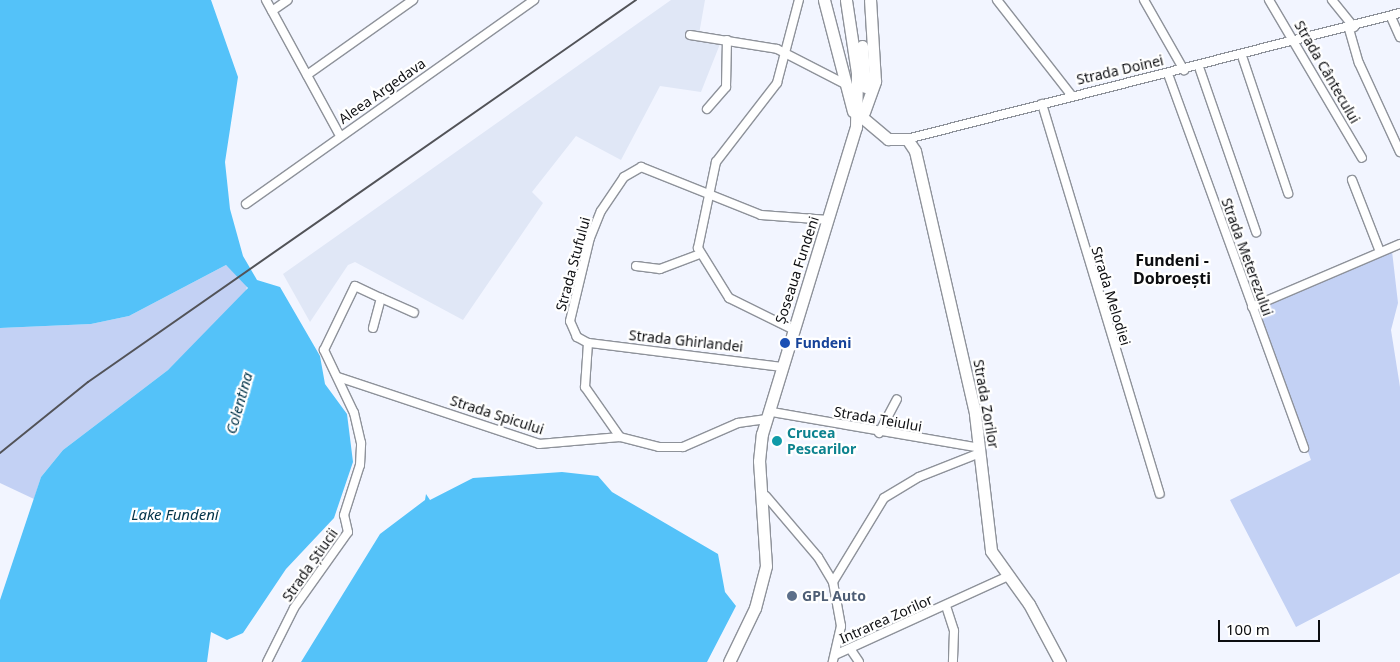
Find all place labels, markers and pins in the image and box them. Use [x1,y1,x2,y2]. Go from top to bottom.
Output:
place label: Fundeni [795,335,851,351]
marker: Fundeni [779,337,791,349]
place label: Crucea Pescarilor [787,425,856,458]
marker: Crucea Pescarilor [771,435,783,447]
place label: GPL Auto [802,588,866,604]
marker: GPL Auto [786,590,798,602]

